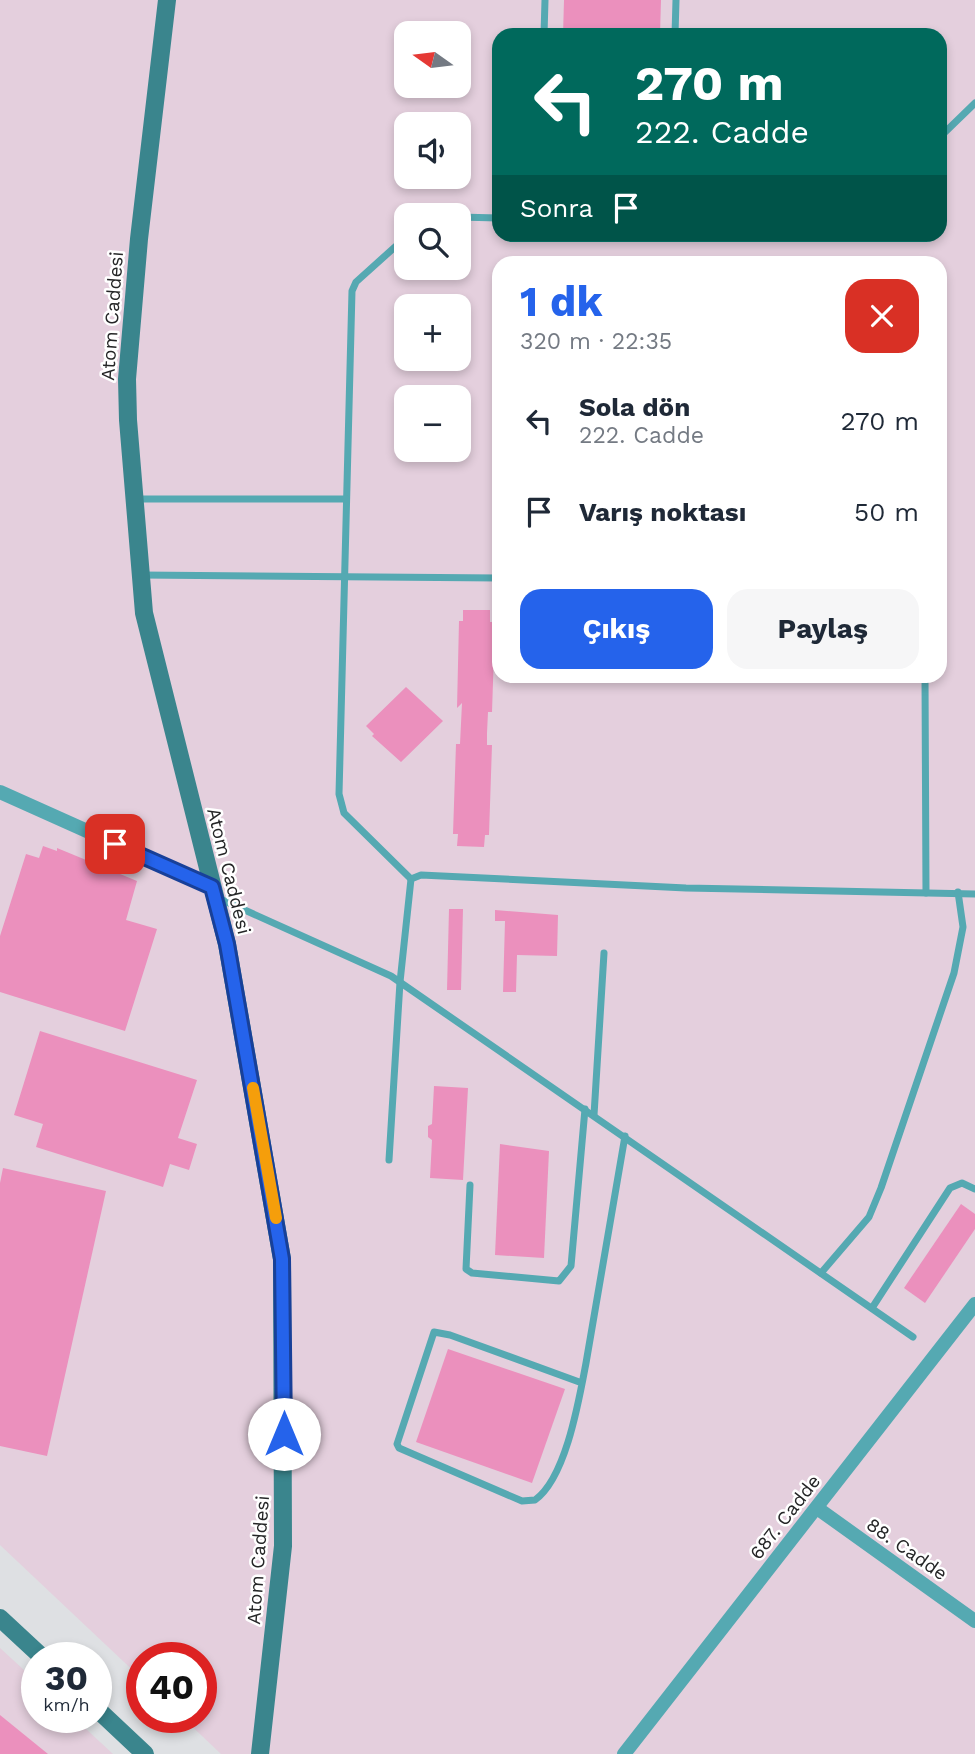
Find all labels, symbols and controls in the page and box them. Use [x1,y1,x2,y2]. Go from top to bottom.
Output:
north arrow [394,21,471,98]
map controls [394,21,471,462]
text: 270 m [635,54,784,112]
icon: left [520,56,611,147]
button: sound [394,112,471,189]
text: 222. Cadde [635,113,809,151]
icon: arrive [607,189,645,227]
text: Sonra [520,193,593,223]
button: search [394,203,471,280]
street label: Atom Caddesi [96,251,128,381]
text: 1 dk [520,277,603,326]
button: close [845,279,919,353]
button: + [394,294,471,371]
text: 320 m · 22:35 [520,328,672,355]
button: − [394,385,471,462]
text: Sola dön [579,392,690,422]
icon: left [520,402,558,440]
text: 270 m [840,406,919,436]
text: 222. Cadde [579,422,704,449]
icon: arrive [520,493,558,531]
text: Varış noktası [579,497,746,527]
text: 50 m [854,497,919,527]
button: Çıkış [520,589,713,669]
button: Paylaş [727,589,919,669]
street label: Atom Caddesi [202,805,256,937]
pin [85,814,145,874]
icon: arrive [96,825,134,863]
position arrow [247,1397,321,1471]
street label: 687. Cadde [745,1470,825,1564]
street label: Atom Caddesi [242,1495,274,1625]
street label: 88. Cadde [862,1513,952,1585]
speed limit sign: 40 [126,1642,217,1733]
text: 30 [45,1657,88,1699]
text: km/h [43,1694,90,1715]

